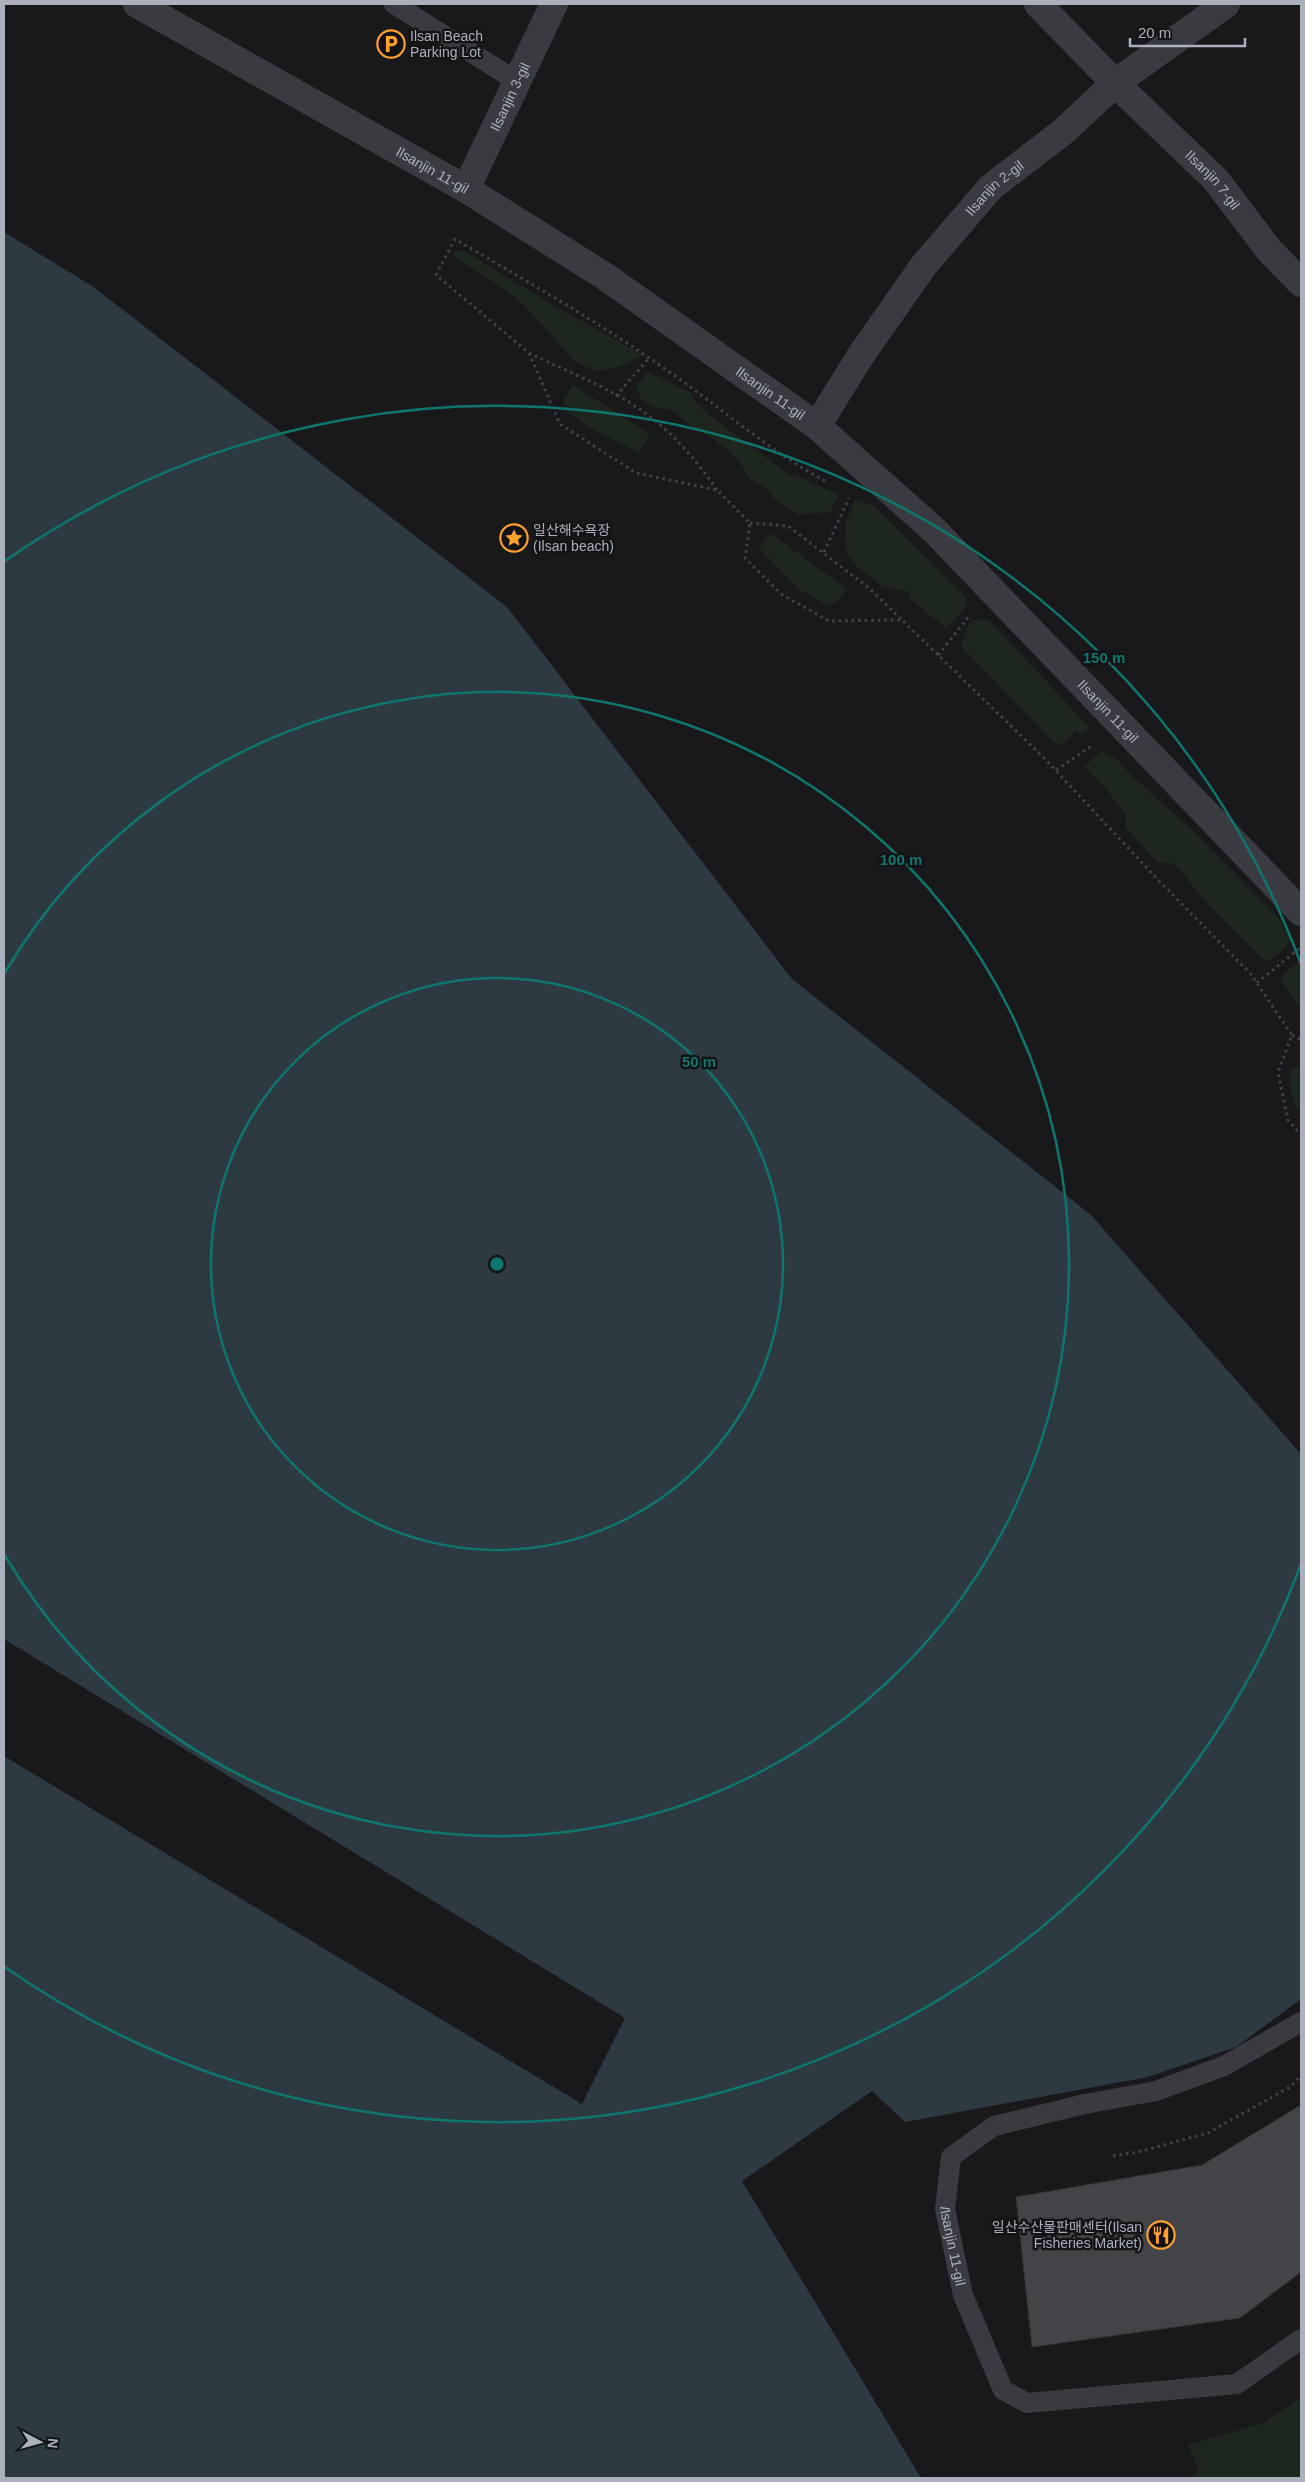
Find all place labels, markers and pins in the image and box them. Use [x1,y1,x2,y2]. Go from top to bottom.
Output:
place label: Ilsan Beach Parking Lot [410,28,483,60]
parking icon: Ilsan Beach Parking Lot [376,29,406,59]
place label: 일산해수욕장 (Ilsan beach) [533,522,614,554]
place icon: 일산해수욕장 (Ilsan beach) [499,523,529,553]
centre of rings [488,1255,506,1273]
place label: 일산수산물판매센터(Ilsan Fisheries Market) [992,2219,1142,2251]
restaurant icon: 일산수산물판매센터(Ilsan Fisheries Market) [1146,2220,1176,2250]

